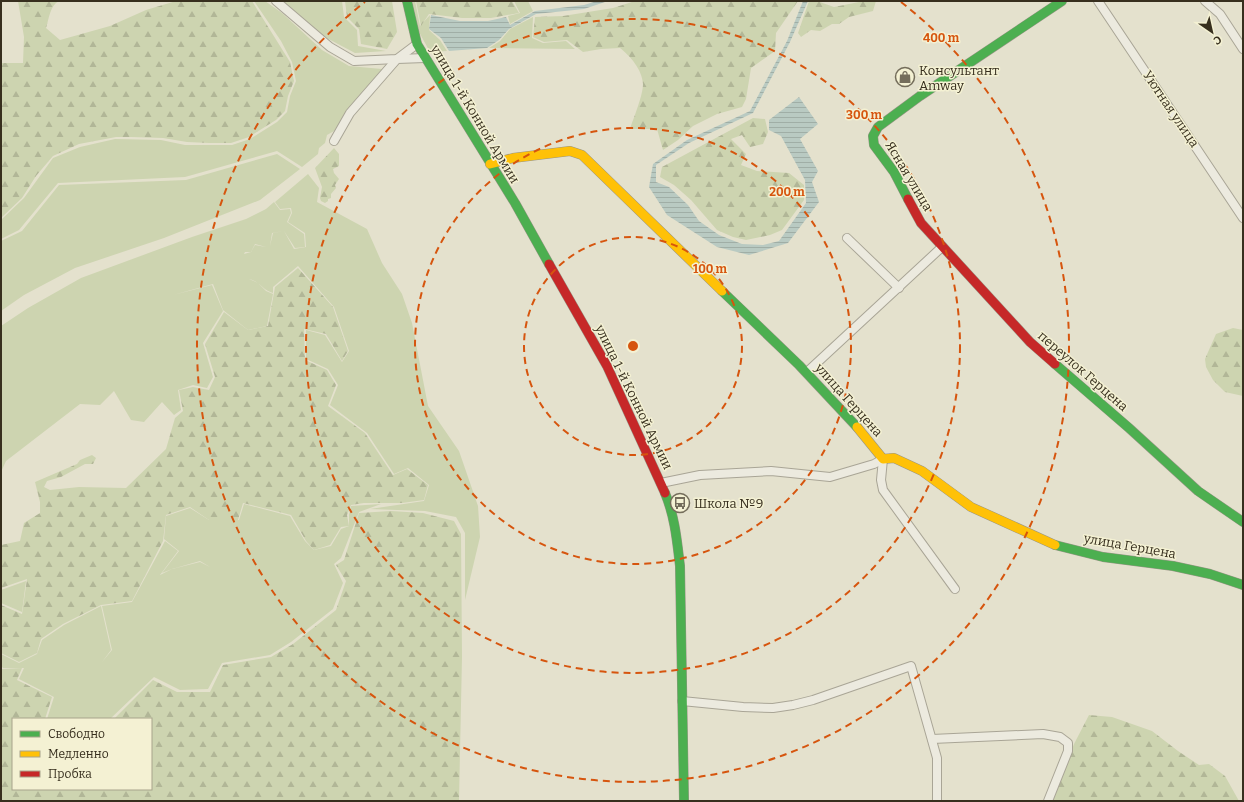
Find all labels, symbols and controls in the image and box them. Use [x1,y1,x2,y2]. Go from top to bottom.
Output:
north arrow [1192,12,1232,52]
text: 400 m [923,31,960,45]
text: С [1211,33,1224,47]
street label: улица 1-й Конной Армии [427,41,523,186]
place label: Консультант Amway [919,63,999,93]
shop icon: Консультант Amway [894,66,916,88]
street label: Уютная улица [1140,68,1202,150]
text: 300 m [846,108,882,122]
street label: Ясная улица [882,138,936,214]
text: 200 m [769,185,805,199]
text: 100 m [693,262,728,276]
street label: улица 1-й Конной Армии [592,321,676,472]
street label: переулок Герцена [1035,328,1131,414]
centre of rings [626,339,640,353]
street label: улица Герцена [812,360,886,440]
bus stop icon: Школа №9 [669,492,691,514]
place label: Школа №9 [694,496,763,511]
street label: улица Герцена [1082,530,1177,561]
legend [12,718,152,790]
text: Свободно [48,727,105,741]
text: Медленно [48,747,109,761]
text: Пробка [48,767,92,781]

